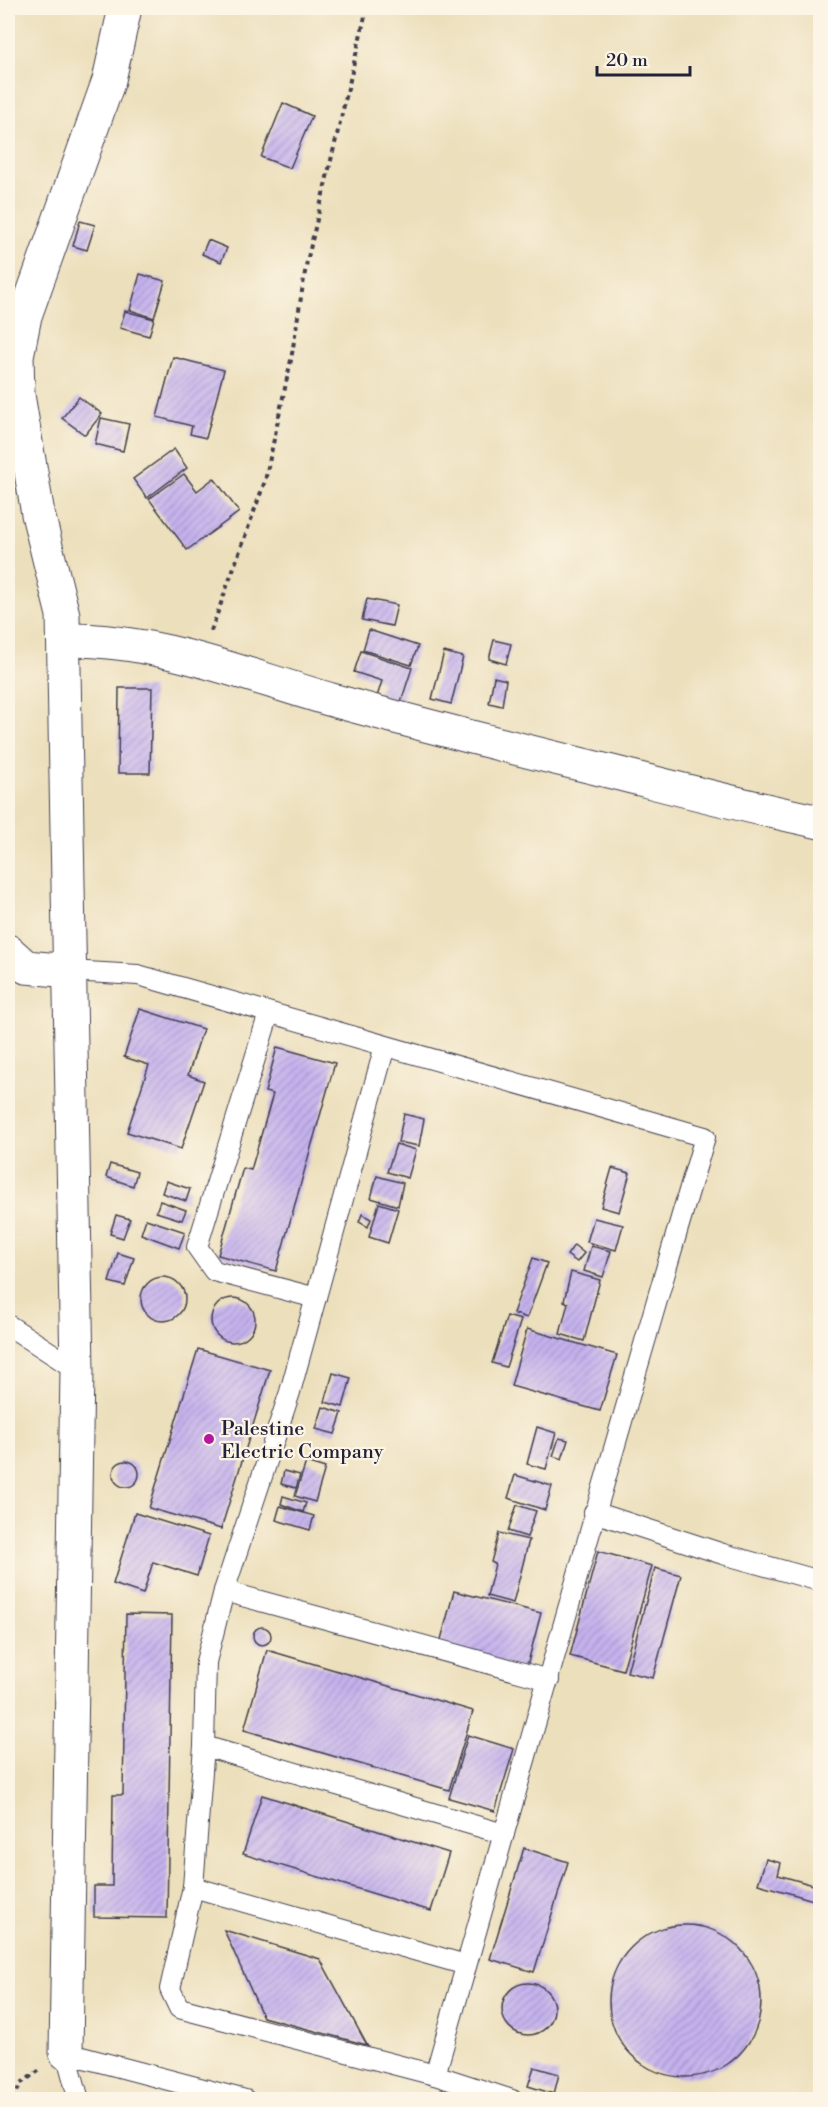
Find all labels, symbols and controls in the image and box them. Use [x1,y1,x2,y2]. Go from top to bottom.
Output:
scale bar [597,39,690,77]
text: 20 m [606,49,648,72]
place label: Palestine Electric Company [221,1417,384,1465]
marker: Palestine Electric Company [202,1432,216,1446]

